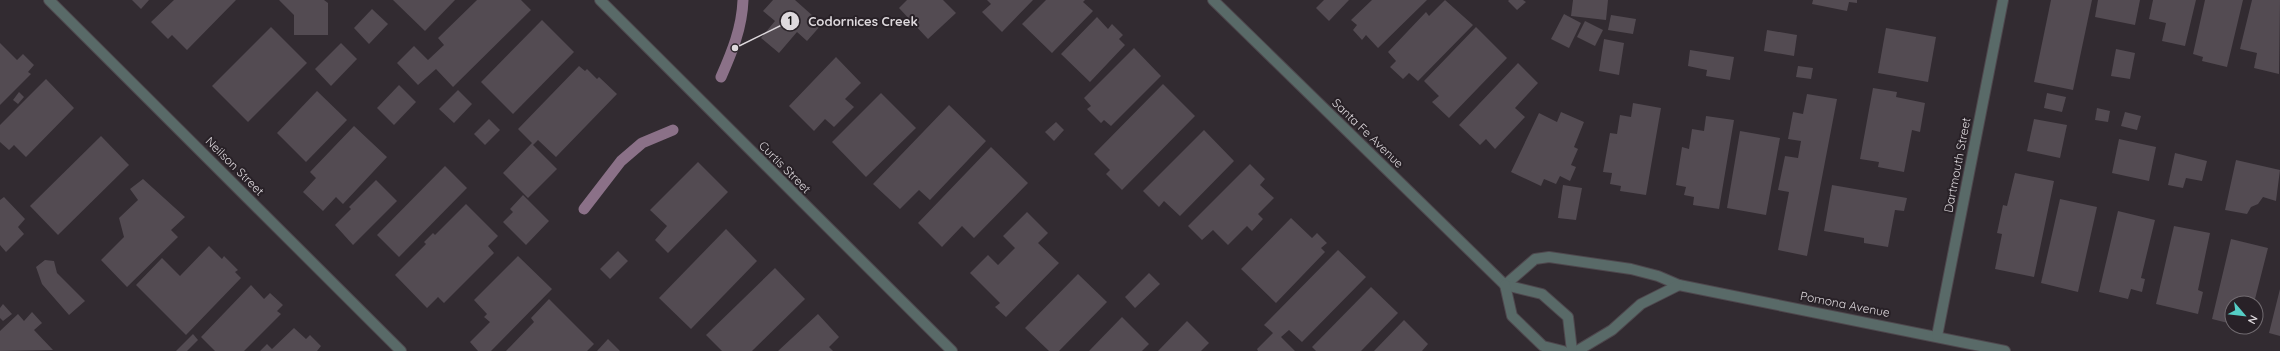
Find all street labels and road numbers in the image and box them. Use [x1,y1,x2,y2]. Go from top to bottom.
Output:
street label: Santa Fe Avenue [1329,95,1407,171]
street label: Dartmouth Street [1940,116,1974,214]
street label: Neilson Street [203,134,267,198]
street label: Curtis Street [756,138,814,196]
street label: Pomona Avenue [1799,288,1891,320]

